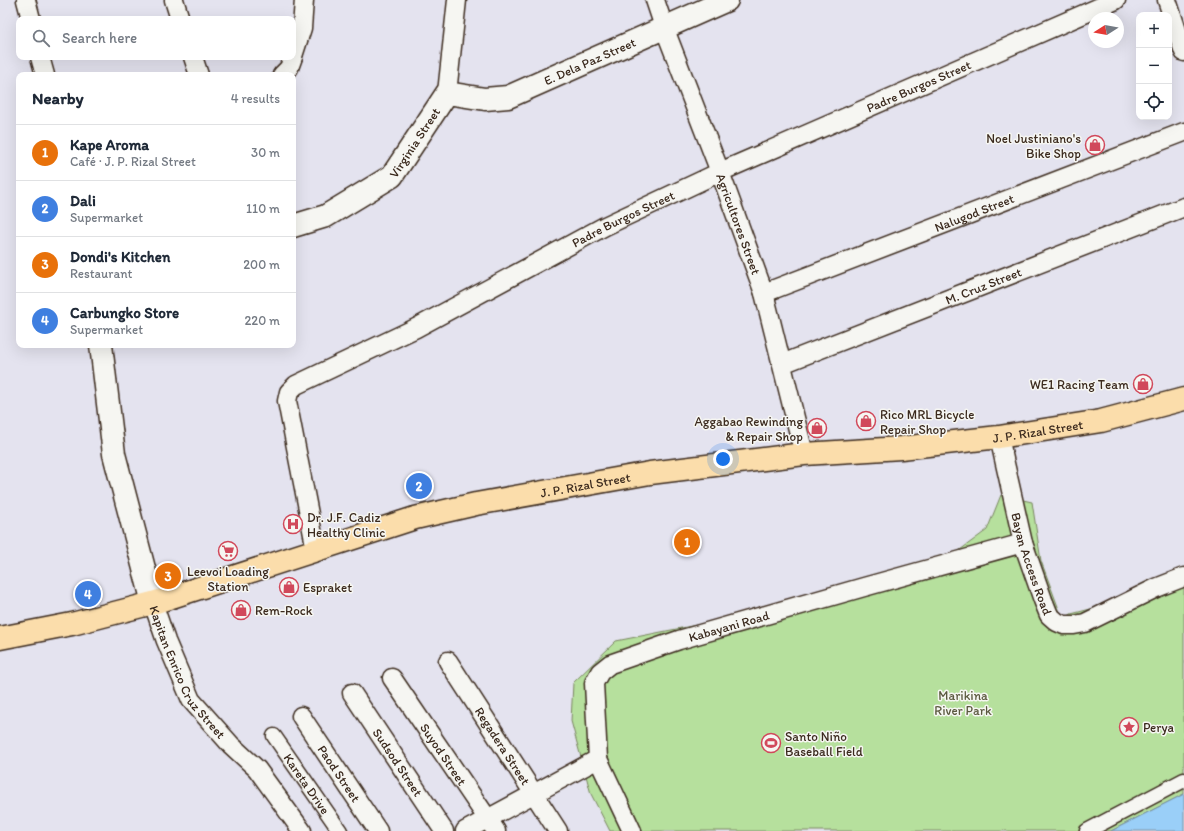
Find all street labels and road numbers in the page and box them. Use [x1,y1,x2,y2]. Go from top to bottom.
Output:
street label: E. Dela Paz Street [542,34,638,88]
street label: Padre Burgos Street [864,57,973,116]
street label: Virginia Street [386,105,443,181]
street label: Agricultores Street [713,171,764,277]
street label: Padre Burgos Street [569,187,677,250]
street label: Nalugod Street [932,191,1016,235]
street label: M. Cruz Street [943,264,1024,308]
street label: J. P. Rizal Street [992,417,1084,446]
street label: J. P. Rizal Street [539,470,632,500]
street label: Bayan Access Road [1008,511,1055,617]
street label: Kapitan Enrico Cruz Street [146,604,229,742]
street label: Kabayani Road [687,608,771,645]
street label: Regadera Street [472,704,533,788]
street label: Suyod Street [417,720,470,788]
street label: Sudsod Street [370,725,426,799]
street label: Paod Street [315,742,363,805]
street label: Kareta Drive [280,751,333,817]

